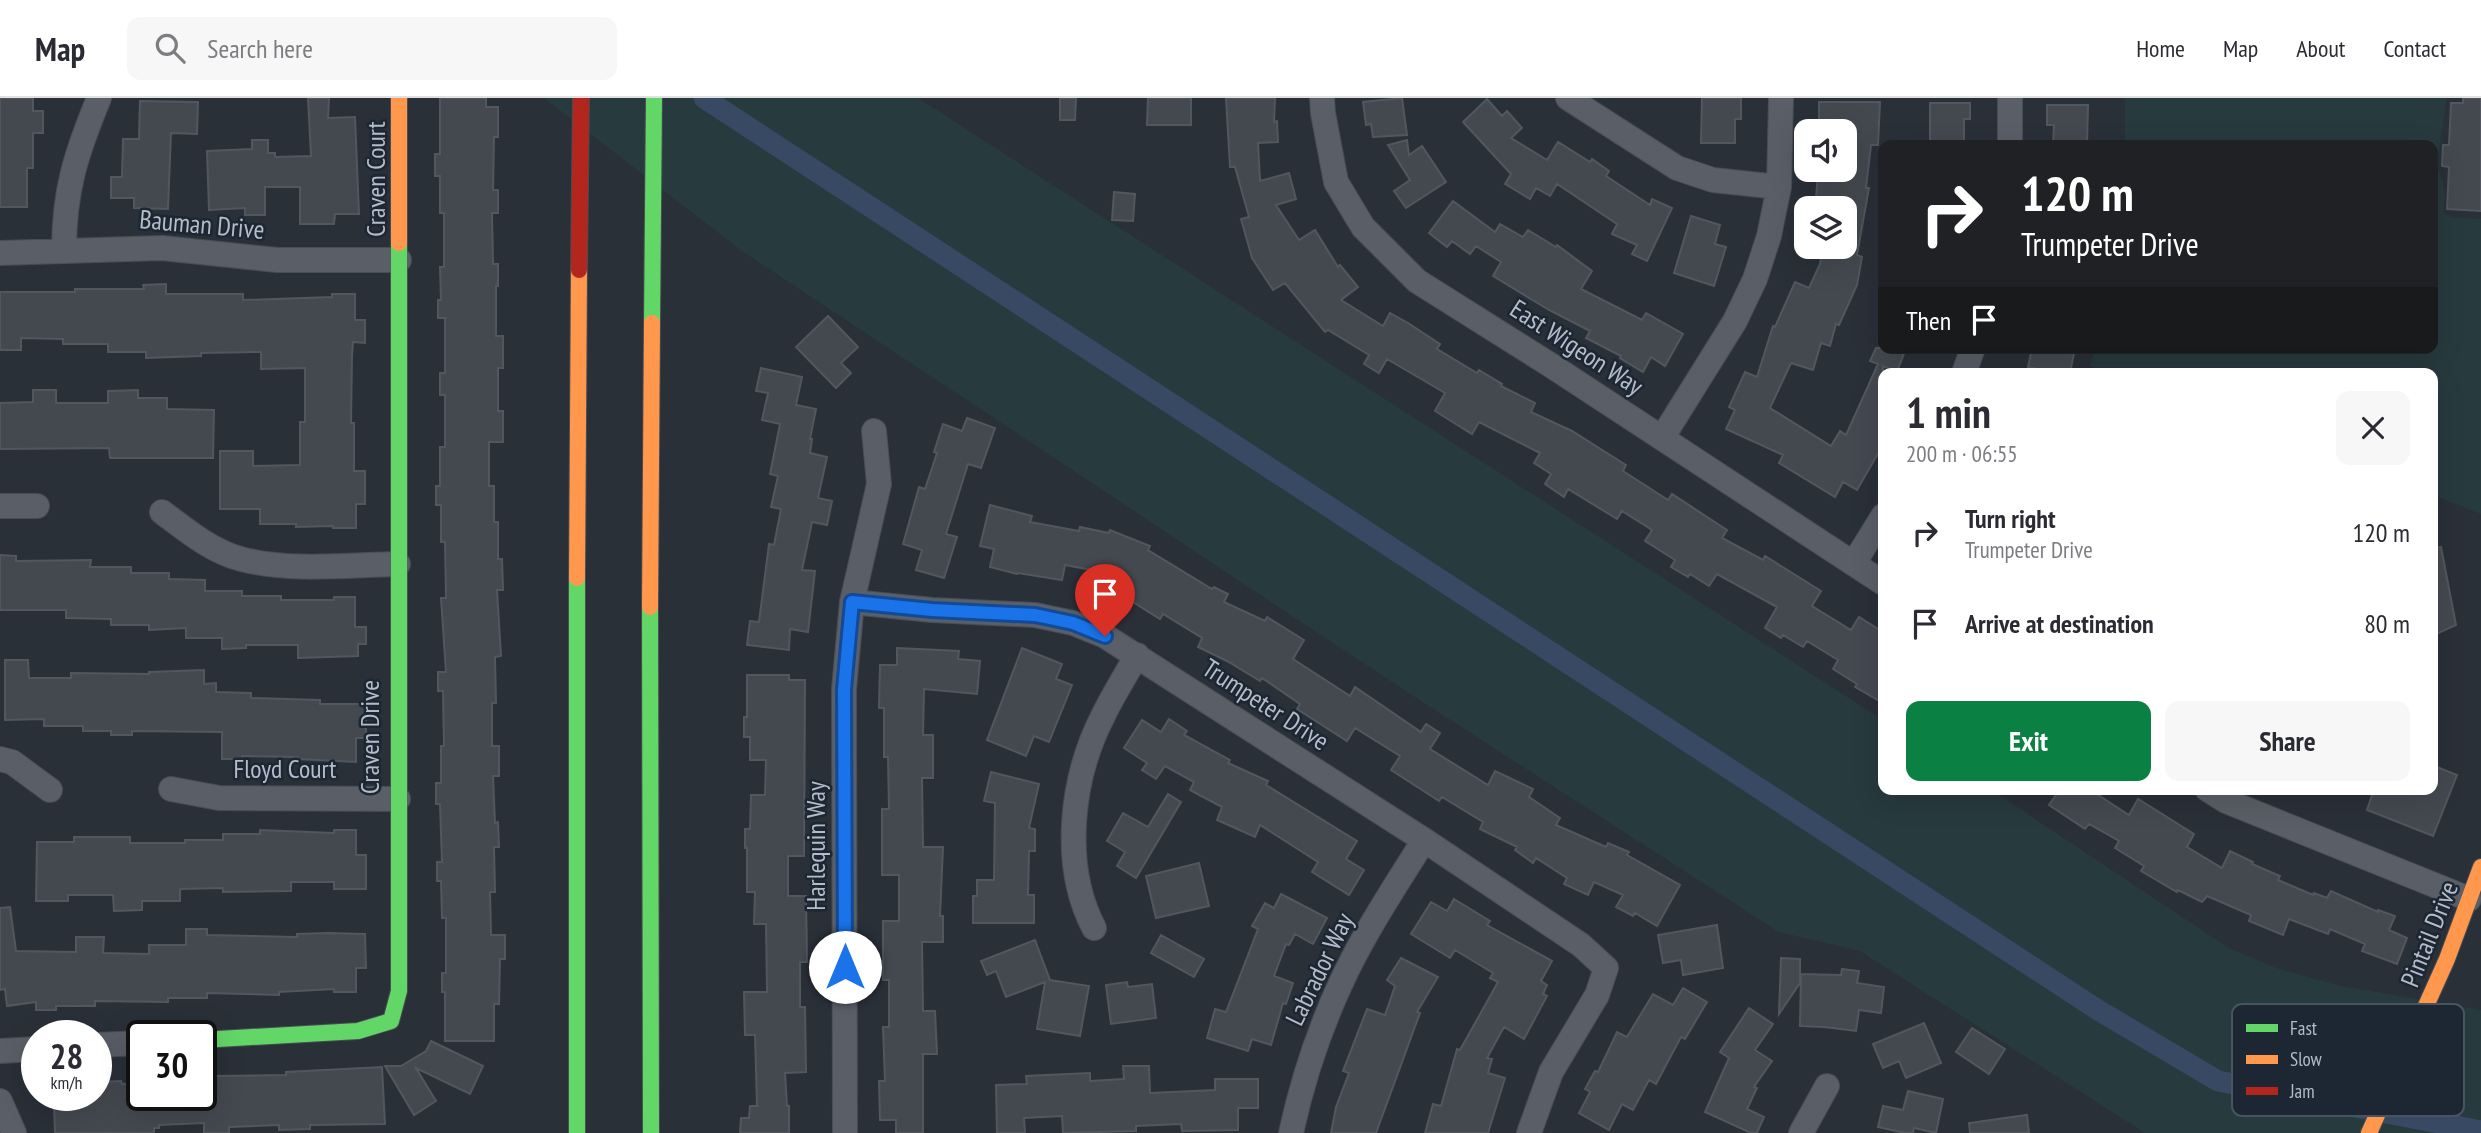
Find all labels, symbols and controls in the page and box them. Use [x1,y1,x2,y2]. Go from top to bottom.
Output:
search box [127,17,617,80]
text: Map [35,27,85,70]
icon: search [151,29,189,67]
text: Search here [207,32,313,65]
text: Home [2136,33,2185,64]
text: Map [2223,33,2258,64]
text: About [2296,33,2345,64]
text: Contact [2383,33,2446,64]
map controls [1794,119,1857,259]
button: sound [1794,119,1857,182]
street label: Craven Court [359,121,392,237]
text: 120 m [2021,161,2134,225]
icon: right [1906,168,1997,259]
button: layers [1794,196,1857,259]
street label: Bauman Drive [138,202,266,246]
text: Trumpeter Drive [2021,223,2199,265]
street label: East Wigeon Way [1504,292,1650,402]
icon: arrive [1965,301,2003,339]
text: Then [1906,304,1951,337]
text: 1 min [1906,385,1991,440]
button: close [2336,391,2410,465]
text: 200 m · 06:55 [1906,439,2018,468]
text: Turn right [1965,502,2056,535]
icon: right [1906,514,1944,552]
text: 120 m [2352,516,2410,549]
text: Trumpeter Drive [1965,535,2093,564]
pin [1075,564,1135,636]
icon: arrive [1086,575,1124,613]
icon: arrive [1906,605,1944,643]
text: Arrive at destination [1965,607,2154,640]
text: 80 m [2364,607,2410,640]
street label: Trumpeter Drive [1196,651,1336,757]
street label: Craven Drive [353,680,386,794]
button: Exit [1906,701,2151,781]
button: Share [2165,701,2410,781]
street label: Floyd Court [234,752,336,785]
street label: Harlequin Way [799,781,832,911]
street label: Pintail Drive [2393,876,2465,992]
street label: Labrador Way [1278,907,1360,1031]
position arrow [808,930,882,1004]
legend [2232,1004,2464,1116]
text: Fast [2290,1016,2318,1040]
speed limit sign: 30 [126,1020,217,1111]
text: 28 [50,1033,83,1079]
text: Slow [2290,1047,2323,1071]
text: km/h [51,1071,82,1094]
text: Jam [2289,1079,2315,1103]

